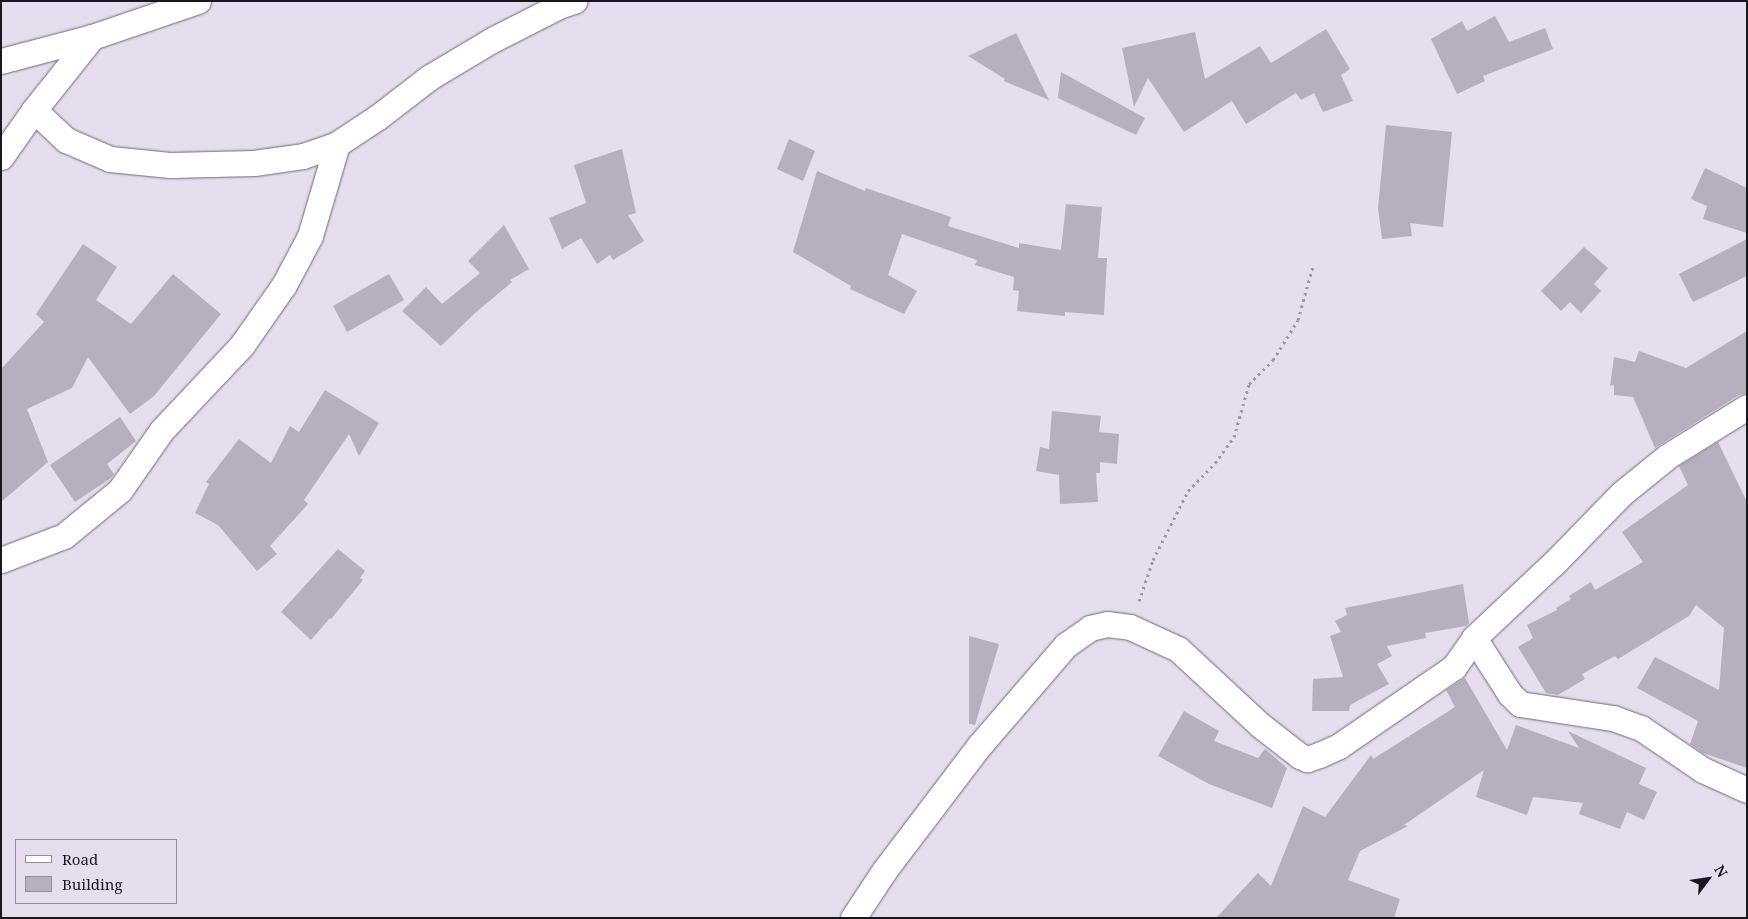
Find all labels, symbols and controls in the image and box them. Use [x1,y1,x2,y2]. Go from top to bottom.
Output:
legend [15,839,178,904]
text: Road [62,849,98,869]
north arrow [1683,854,1733,904]
text: N [1710,861,1732,881]
text: Building [62,874,123,894]

